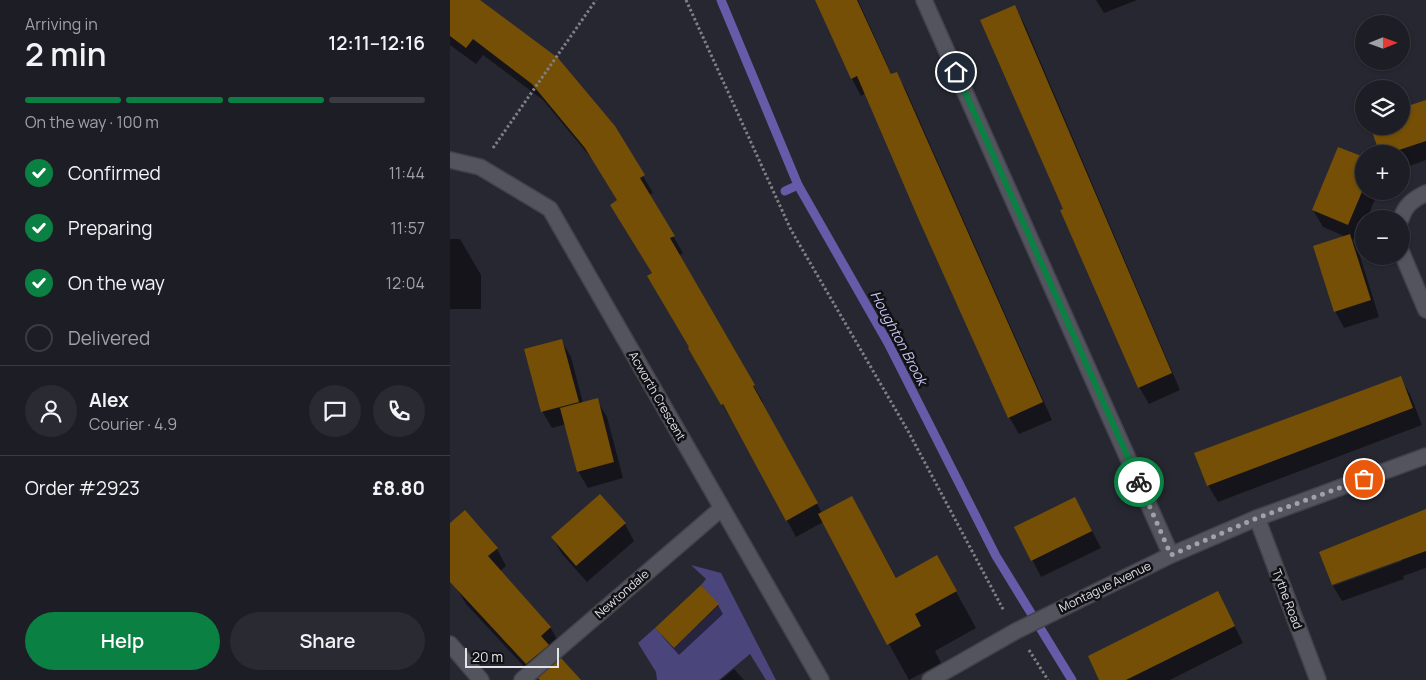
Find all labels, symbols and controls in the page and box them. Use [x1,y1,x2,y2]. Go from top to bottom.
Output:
text: Arriving in [25,13,98,35]
north arrow [1355,15,1410,70]
map controls [1355,15,1410,265]
text: 12:11–12:16 [328,30,425,56]
text: 2 min [25,32,107,76]
pin [935,51,977,93]
icon: home [942,58,970,86]
button: layers [1355,80,1410,135]
text: On the way · 100 m [25,111,159,133]
button: + [1355,145,1410,200]
icon: check [25,159,53,187]
text: Confirmed [68,160,161,186]
text: 11:44 [389,162,425,184]
button: − [1355,210,1410,265]
icon: check [25,214,53,242]
text: Preparing [68,215,153,241]
text: 11:57 [390,217,425,239]
icon: check [25,269,53,297]
text: On the way [68,270,165,296]
text: 12:04 [386,272,425,294]
water label: Houghton Brook [867,287,933,390]
text: Delivered [68,325,150,351]
street label: Acworth Crescent [625,348,690,444]
button: person [25,385,77,437]
button: chat [309,385,361,437]
button: phone [373,385,425,437]
text: Alex [89,387,129,413]
text: Courier · 4.9 [89,413,177,435]
courier [1114,457,1164,507]
pin [1343,458,1385,500]
icon: bag [1350,465,1378,493]
icon: bike [1125,468,1153,496]
text: Order #2923 [25,475,140,501]
text: £8.80 [373,475,425,501]
street label: Montague Avenue [1056,557,1154,616]
street label: Newtondale [591,565,652,622]
street label: Tythe Road [1268,566,1307,631]
button: Help [25,612,220,670]
button: Share [230,612,425,670]
scale bar [465,645,559,668]
text: 20 m [472,647,503,666]

